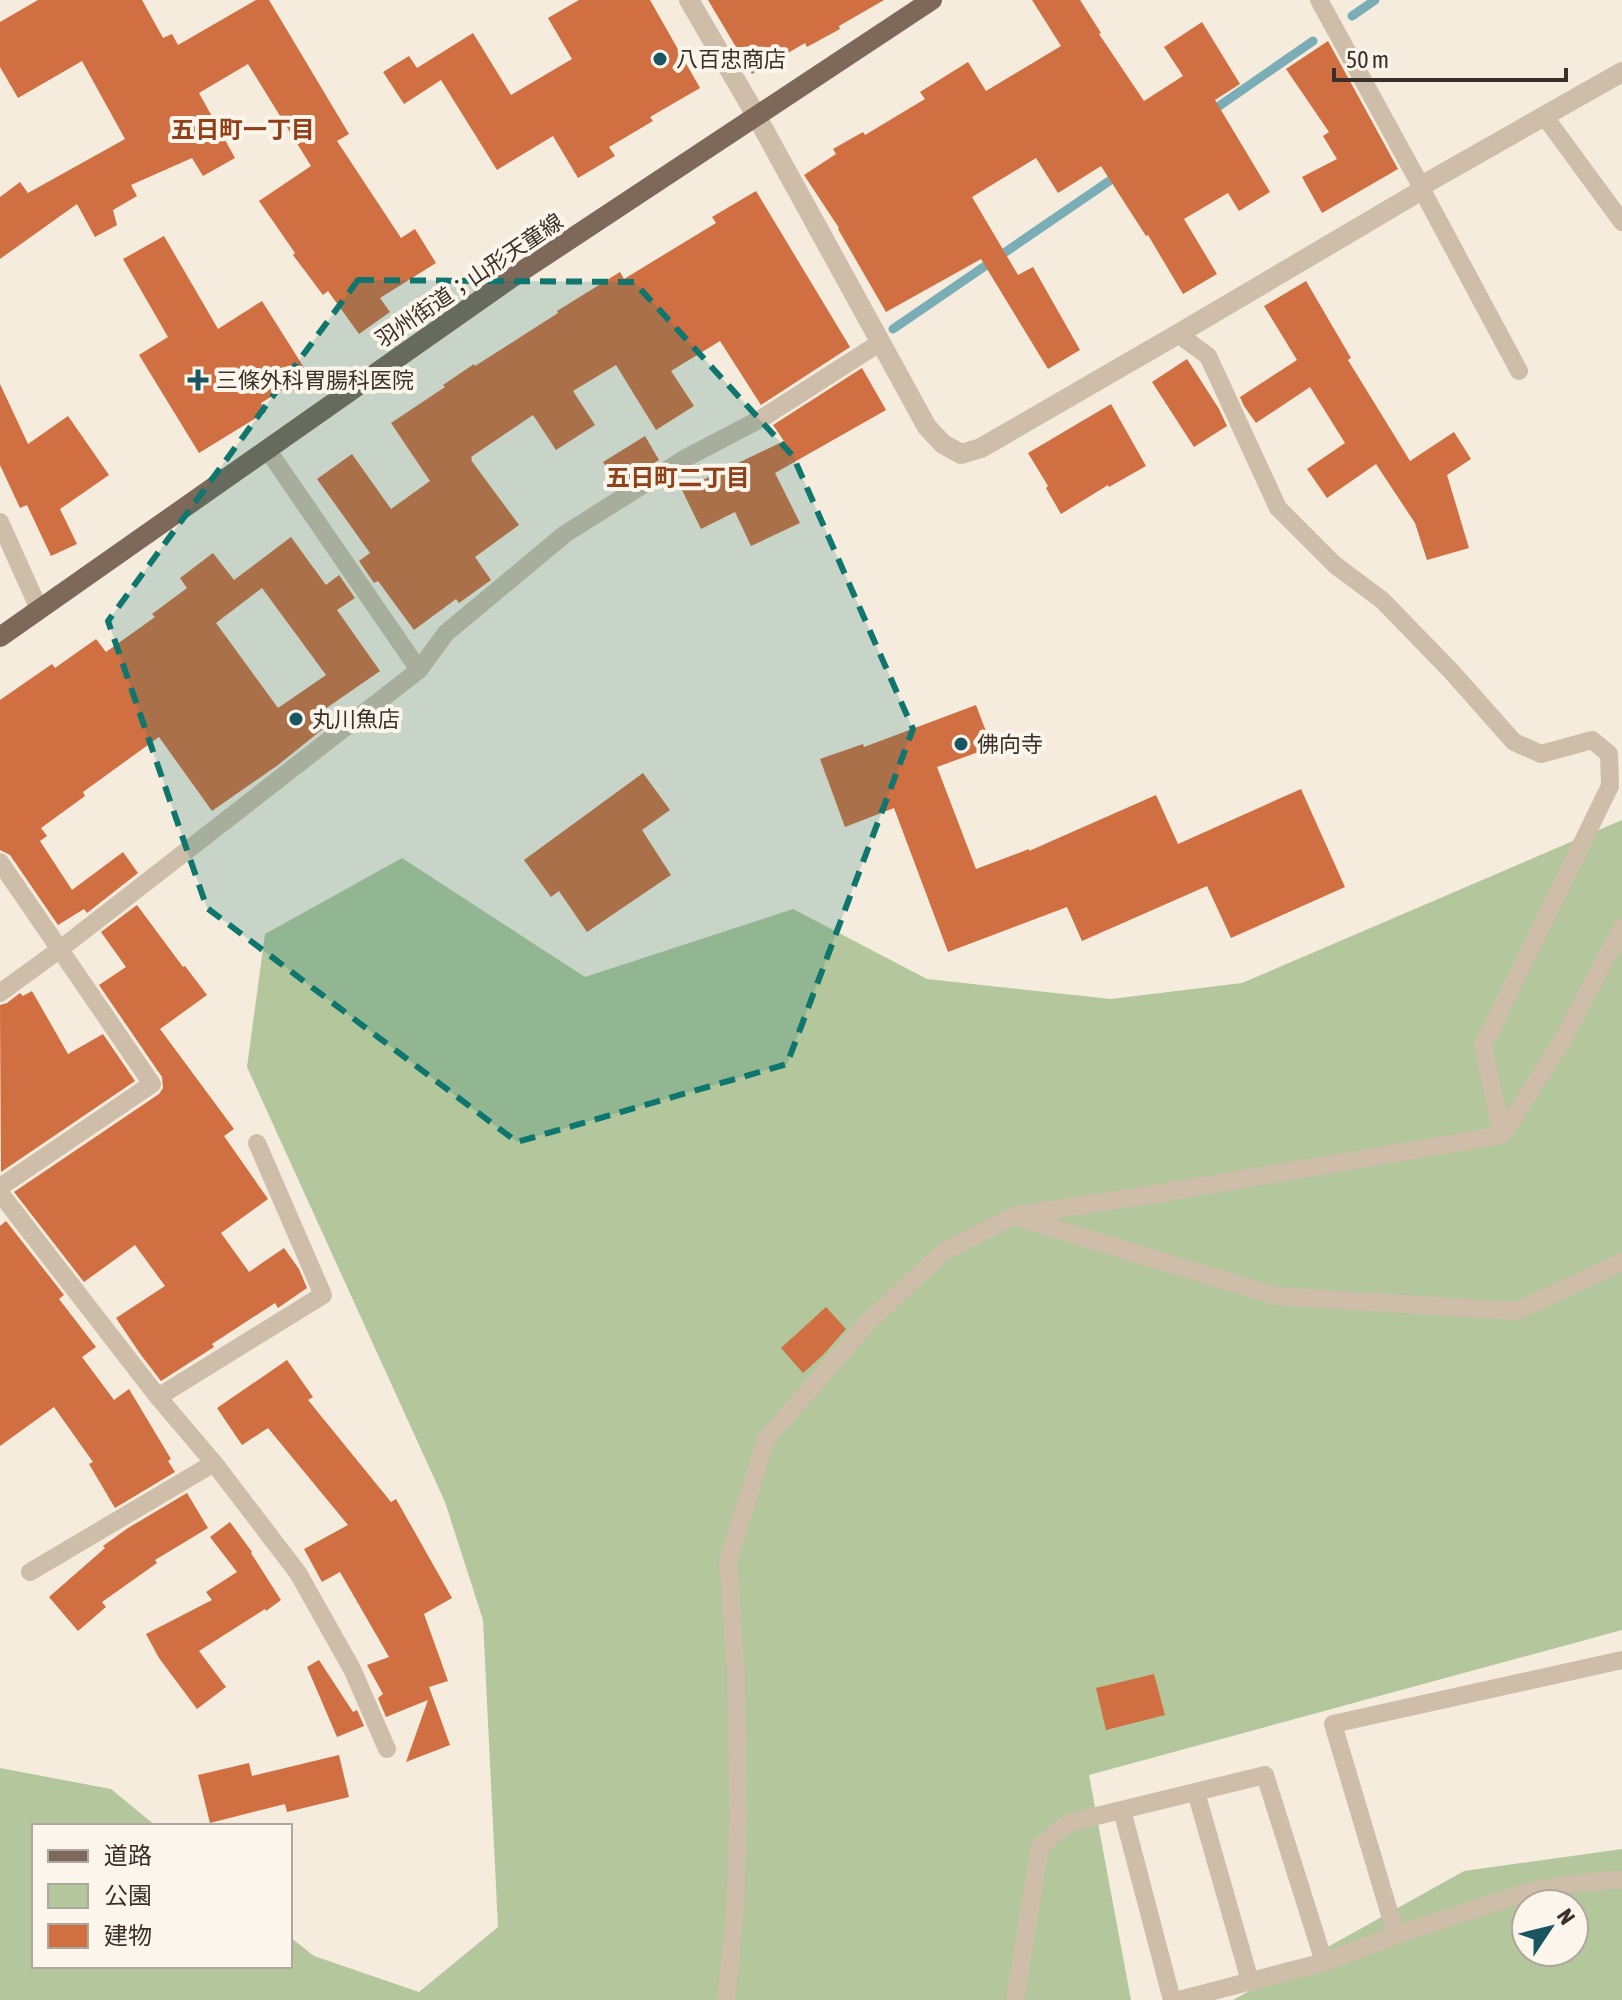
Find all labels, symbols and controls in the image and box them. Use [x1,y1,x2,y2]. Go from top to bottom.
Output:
scale bar [1334,32,1566,82]
place label: 八百忠商店 [676,46,786,72]
text: 50 m [1346,46,1389,73]
marker: 八百忠商店 [651,50,669,68]
district label: 五日町一丁目 [171,116,315,143]
street label: 羽州街道；山形天童線 [371,208,567,352]
place label: 三條外科胃腸科医院 [216,367,414,393]
marker: 三條外科胃腸科医院 [187,369,209,391]
district label: 五日町二丁目 [606,464,750,491]
place label: 丸川魚店 [312,706,400,732]
marker: 丸川魚店 [287,710,305,728]
place label: 佛向寺 [977,731,1043,757]
marker: 佛向寺 [952,735,970,753]
legend [32,1824,292,1968]
text: 道路 [104,1842,152,1869]
text: 公園 [104,1882,152,1909]
north arrow [1510,1888,1590,1968]
text: N [1552,1904,1581,1929]
text: 建物 [104,1922,152,1949]

